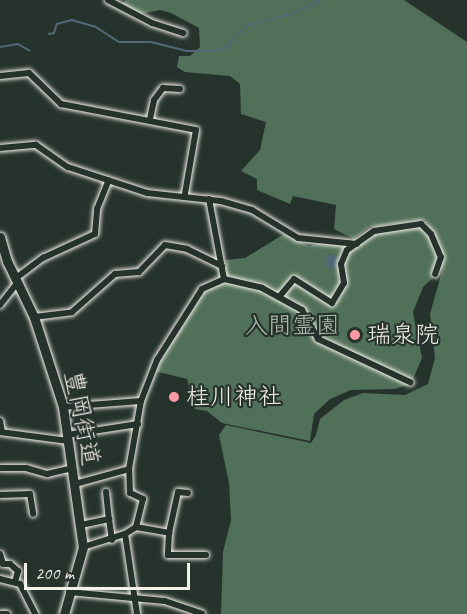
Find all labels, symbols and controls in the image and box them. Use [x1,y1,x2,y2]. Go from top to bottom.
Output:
park label: 入間霊園 [244,312,340,340]
place label: 瑞泉院 [367,321,439,349]
marker: 瑞泉院 [348,328,362,342]
street label: 豊岡街道 [59,368,105,468]
place label: 桂川神社 [186,383,282,411]
marker: 桂川神社 [167,390,181,404]
scale bar [27,551,194,589]
text: 200 m [35,562,74,584]

